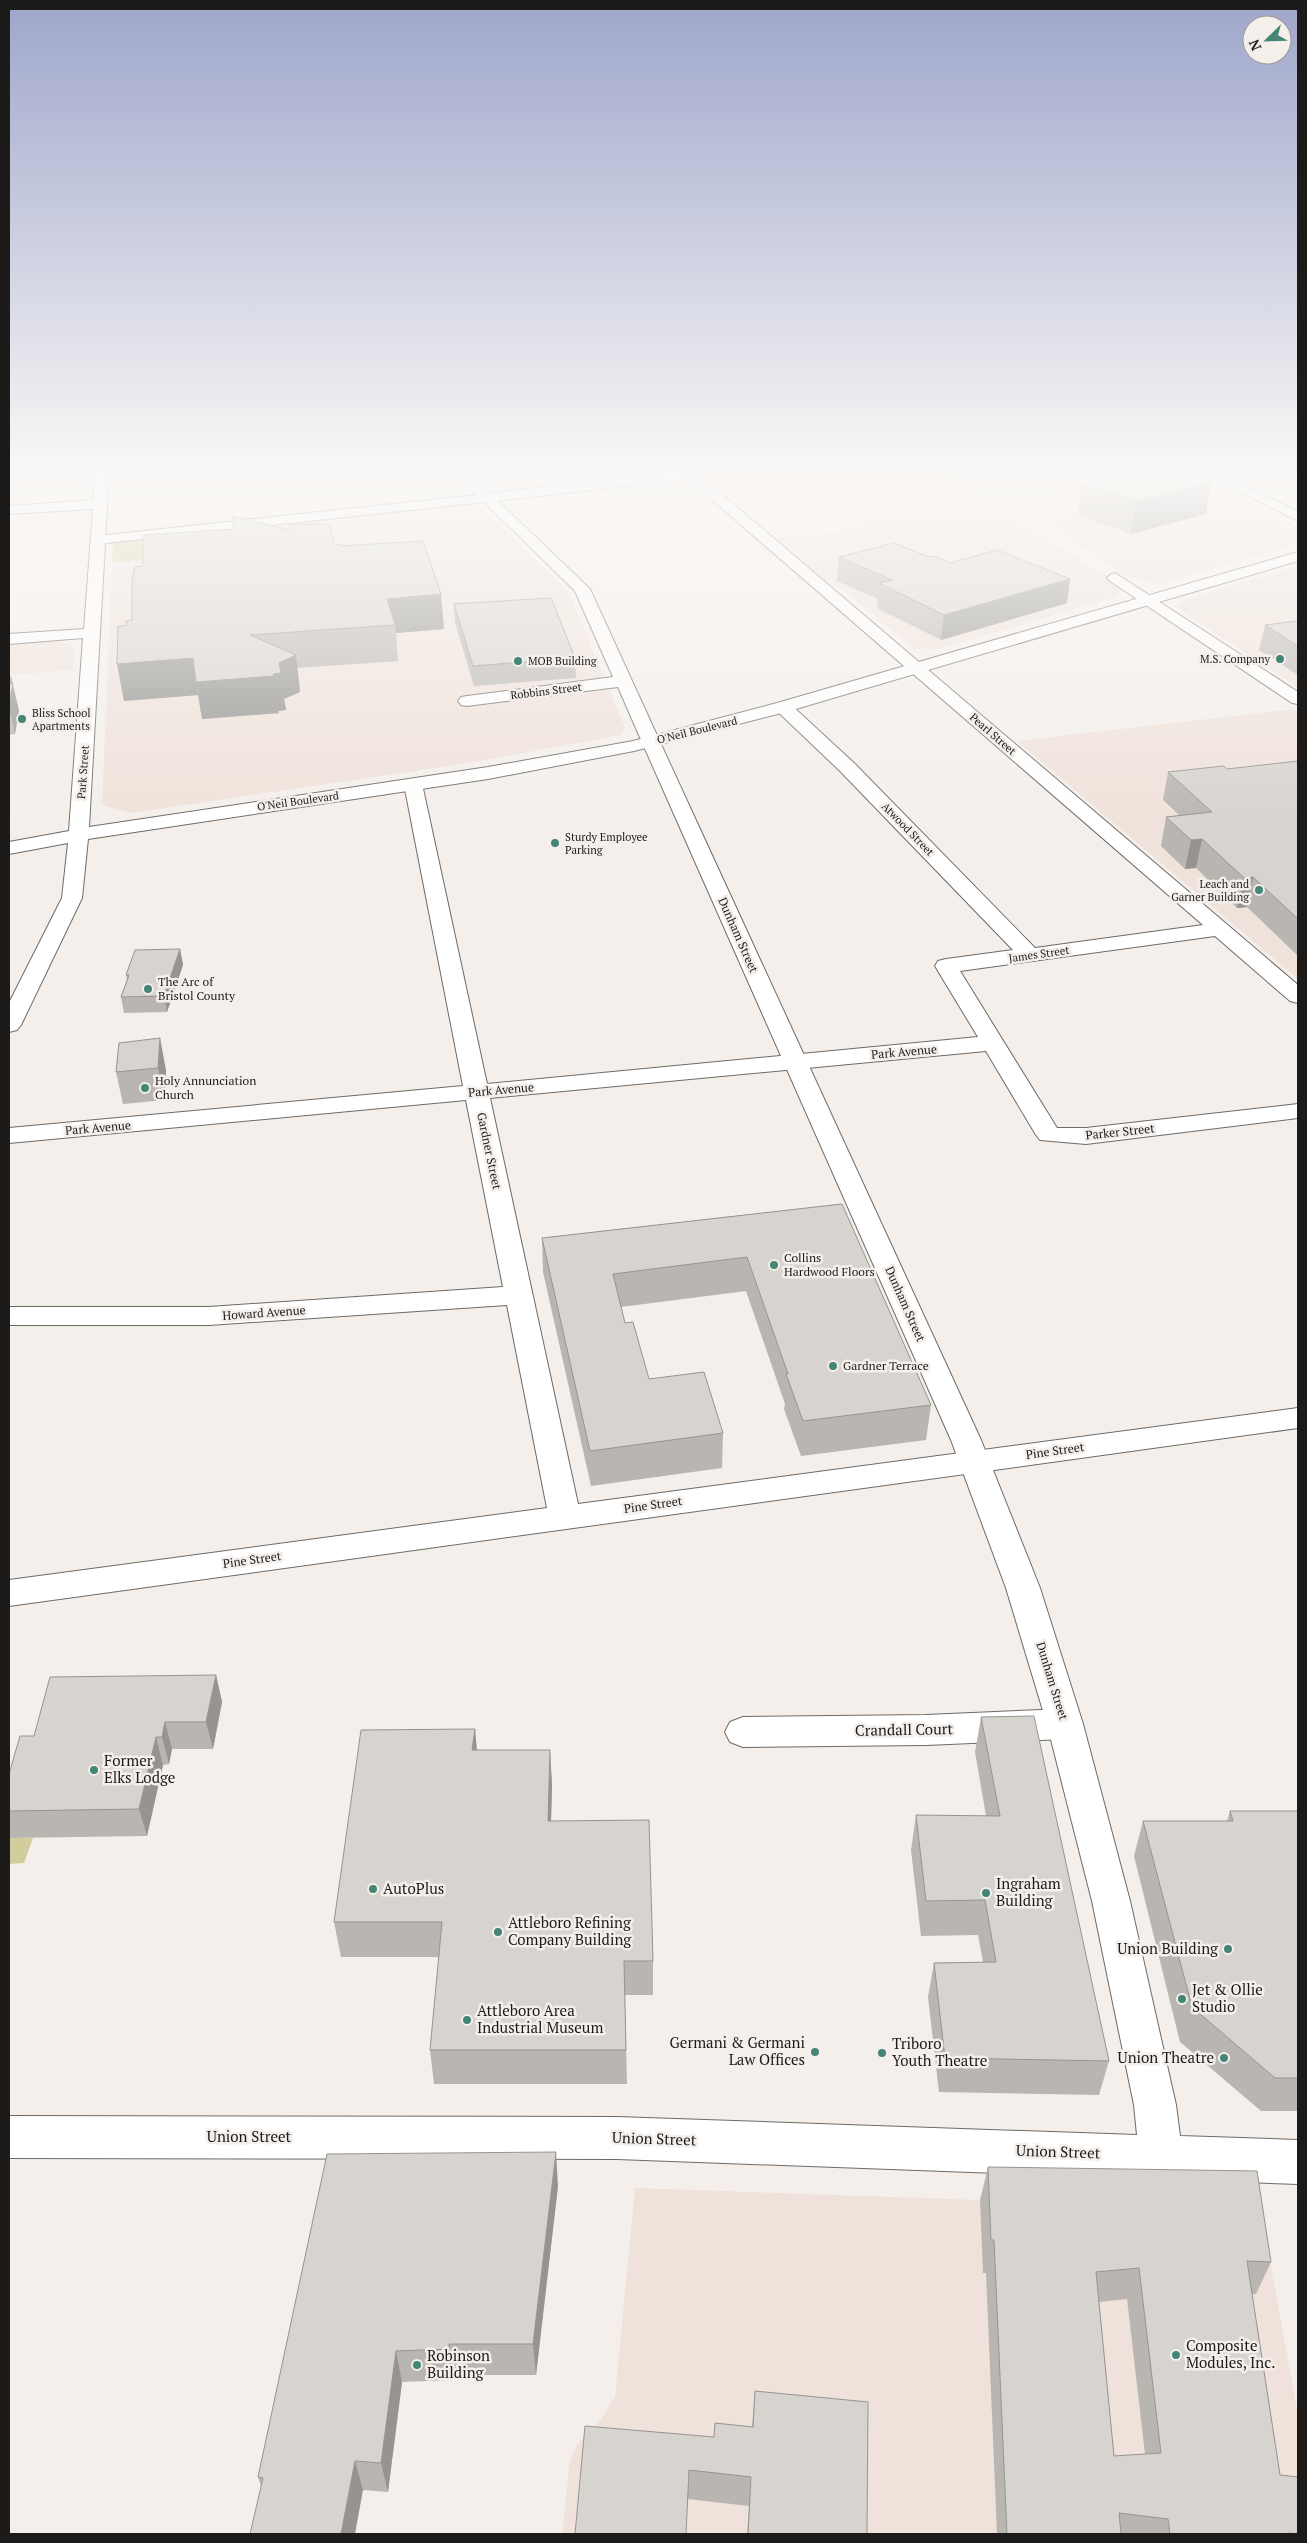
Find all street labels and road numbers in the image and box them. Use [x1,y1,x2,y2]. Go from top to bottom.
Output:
street label: Robbins Street [510,680,582,702]
street label: Pearl Street [967,710,1019,758]
street label: O'Neil Boulevard [655,713,739,747]
street label: Park Street [74,745,92,799]
street label: O'Neil Boulevard [256,788,340,814]
street label: Atwood Street [879,799,937,859]
street label: Dunham Street [715,895,762,975]
street label: James Street [1008,943,1070,965]
street label: Park Avenue [870,1041,937,1062]
street label: Park Avenue [467,1079,534,1100]
street label: Gardner Street [474,1111,505,1191]
street label: Park Avenue [64,1117,131,1138]
street label: Parker Street [1085,1120,1156,1143]
street label: Dunham Street [882,1264,929,1344]
street label: Howard Avenue [222,1302,306,1323]
street label: Pine Street [1025,1439,1086,1462]
street label: Pine Street [623,1493,684,1516]
street label: Pine Street [222,1548,283,1571]
street label: Dunham Street [1033,1640,1072,1722]
street label: Crandall Court [855,1718,954,1740]
street label: Union Street [207,2126,292,2146]
street label: Union Street [612,2127,697,2149]
street label: Union Street [1016,2140,1101,2162]

